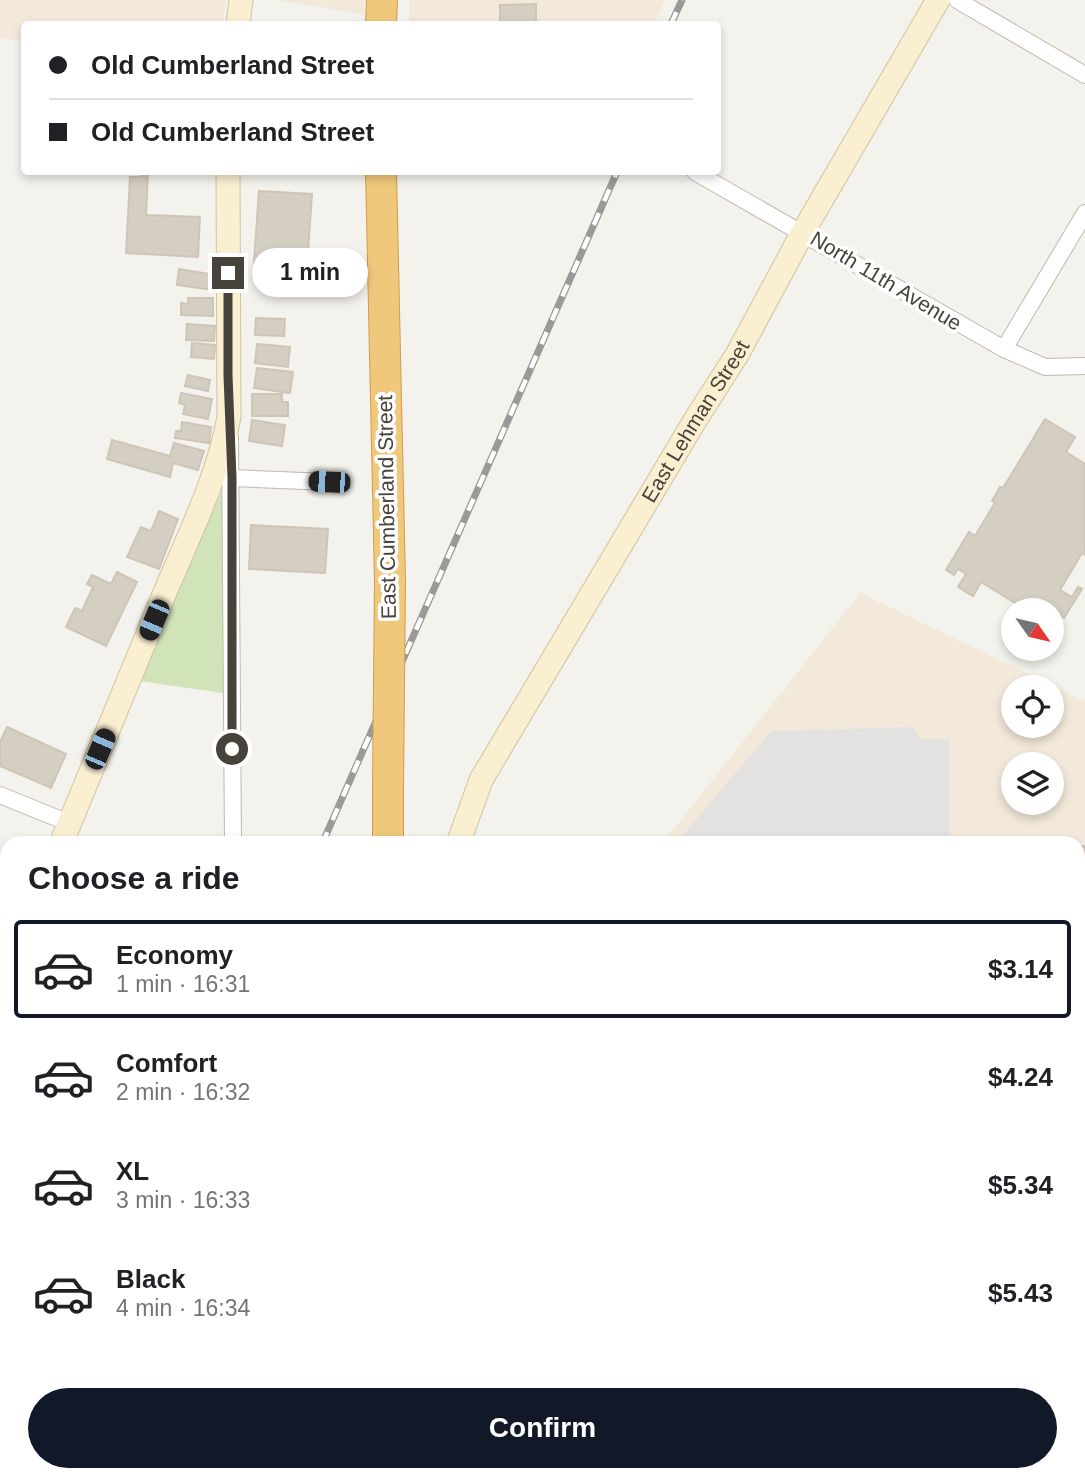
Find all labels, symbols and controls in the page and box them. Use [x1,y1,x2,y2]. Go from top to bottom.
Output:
text: Old Cumberland Street [91,50,374,80]
text: Old Cumberland Street [91,117,374,147]
street label: North 11th Avenue [807,226,966,335]
callout: 1 min [252,248,368,298]
route end [212,257,244,289]
text: 1 min [280,259,340,285]
street label: East Lehman Street [637,336,754,506]
street label: East Cumberland Street [373,395,400,619]
car [308,471,351,493]
car [137,597,172,643]
north arrow [1001,598,1064,662]
map controls [1001,598,1064,815]
button: locate [1001,675,1064,738]
car [83,726,118,772]
route start [216,733,248,765]
button: layers [1001,752,1064,815]
text: Choose a ride [28,860,240,896]
icon: car [32,938,95,1001]
text: Economy [116,940,233,970]
text: $3.14 [988,954,1053,984]
text: 1 min · 16:31 [116,971,250,997]
icon: car [32,1046,95,1109]
text: Comfort [116,1048,217,1078]
text: $4.24 [988,1062,1053,1092]
text: 2 min · 16:32 [116,1079,250,1105]
icon: car [32,1154,95,1217]
text: XL [116,1156,149,1186]
text: $5.34 [988,1170,1053,1200]
text: 3 min · 16:33 [116,1187,250,1213]
icon: car [32,1262,95,1325]
text: Black [116,1264,185,1294]
text: $5.43 [988,1278,1053,1308]
text: 4 min · 16:34 [116,1295,250,1321]
button: Confirm [28,1388,1057,1468]

